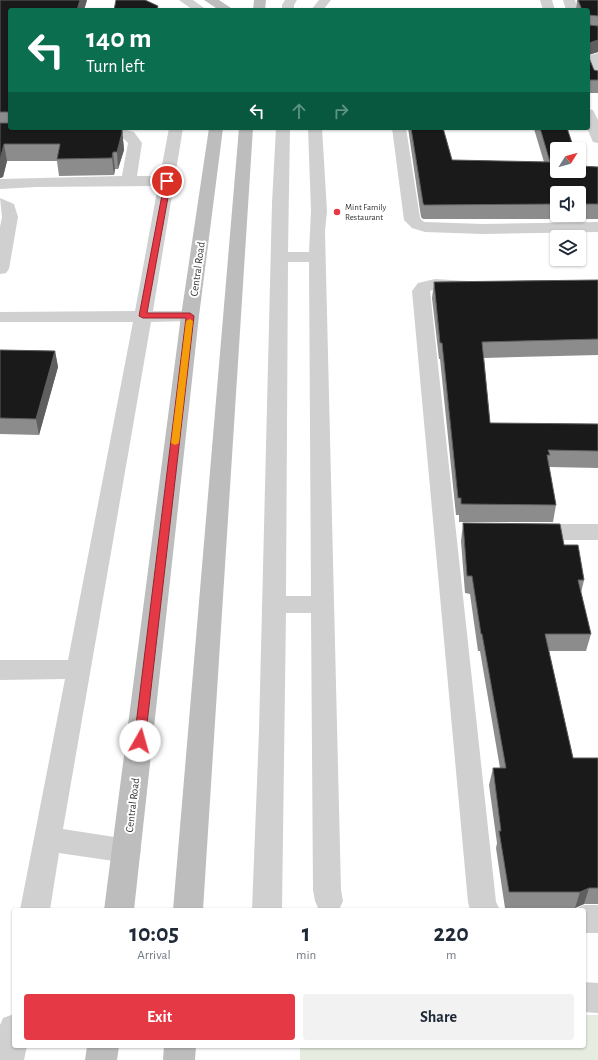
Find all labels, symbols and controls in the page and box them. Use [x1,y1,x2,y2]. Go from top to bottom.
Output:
icon: left [20,24,72,76]
text: 140 m [86,25,152,53]
text: Turn left [86,58,145,76]
icon: left [246,100,268,122]
icon: ahead [288,100,310,122]
icon: right [330,100,352,122]
north arrow [550,142,586,178]
map controls [550,142,586,266]
pin [150,164,184,198]
icon: arrive [156,170,178,192]
button: sound [550,186,586,222]
place label: Mint Family Restaurant [345,203,387,222]
marker: Mint Family Restaurant [332,207,342,217]
button: layers [550,230,586,266]
street label: Central Road [188,241,207,297]
position arrow [119,720,161,762]
street label: Central Road [124,777,141,833]
text: 10:05 [129,922,179,946]
text: 1 [302,922,311,946]
text: 220 [434,922,469,946]
text: Arrival [137,949,171,962]
text: min [296,949,316,962]
text: m [446,949,456,962]
button: Exit [24,994,295,1040]
button: Share [303,994,574,1040]

